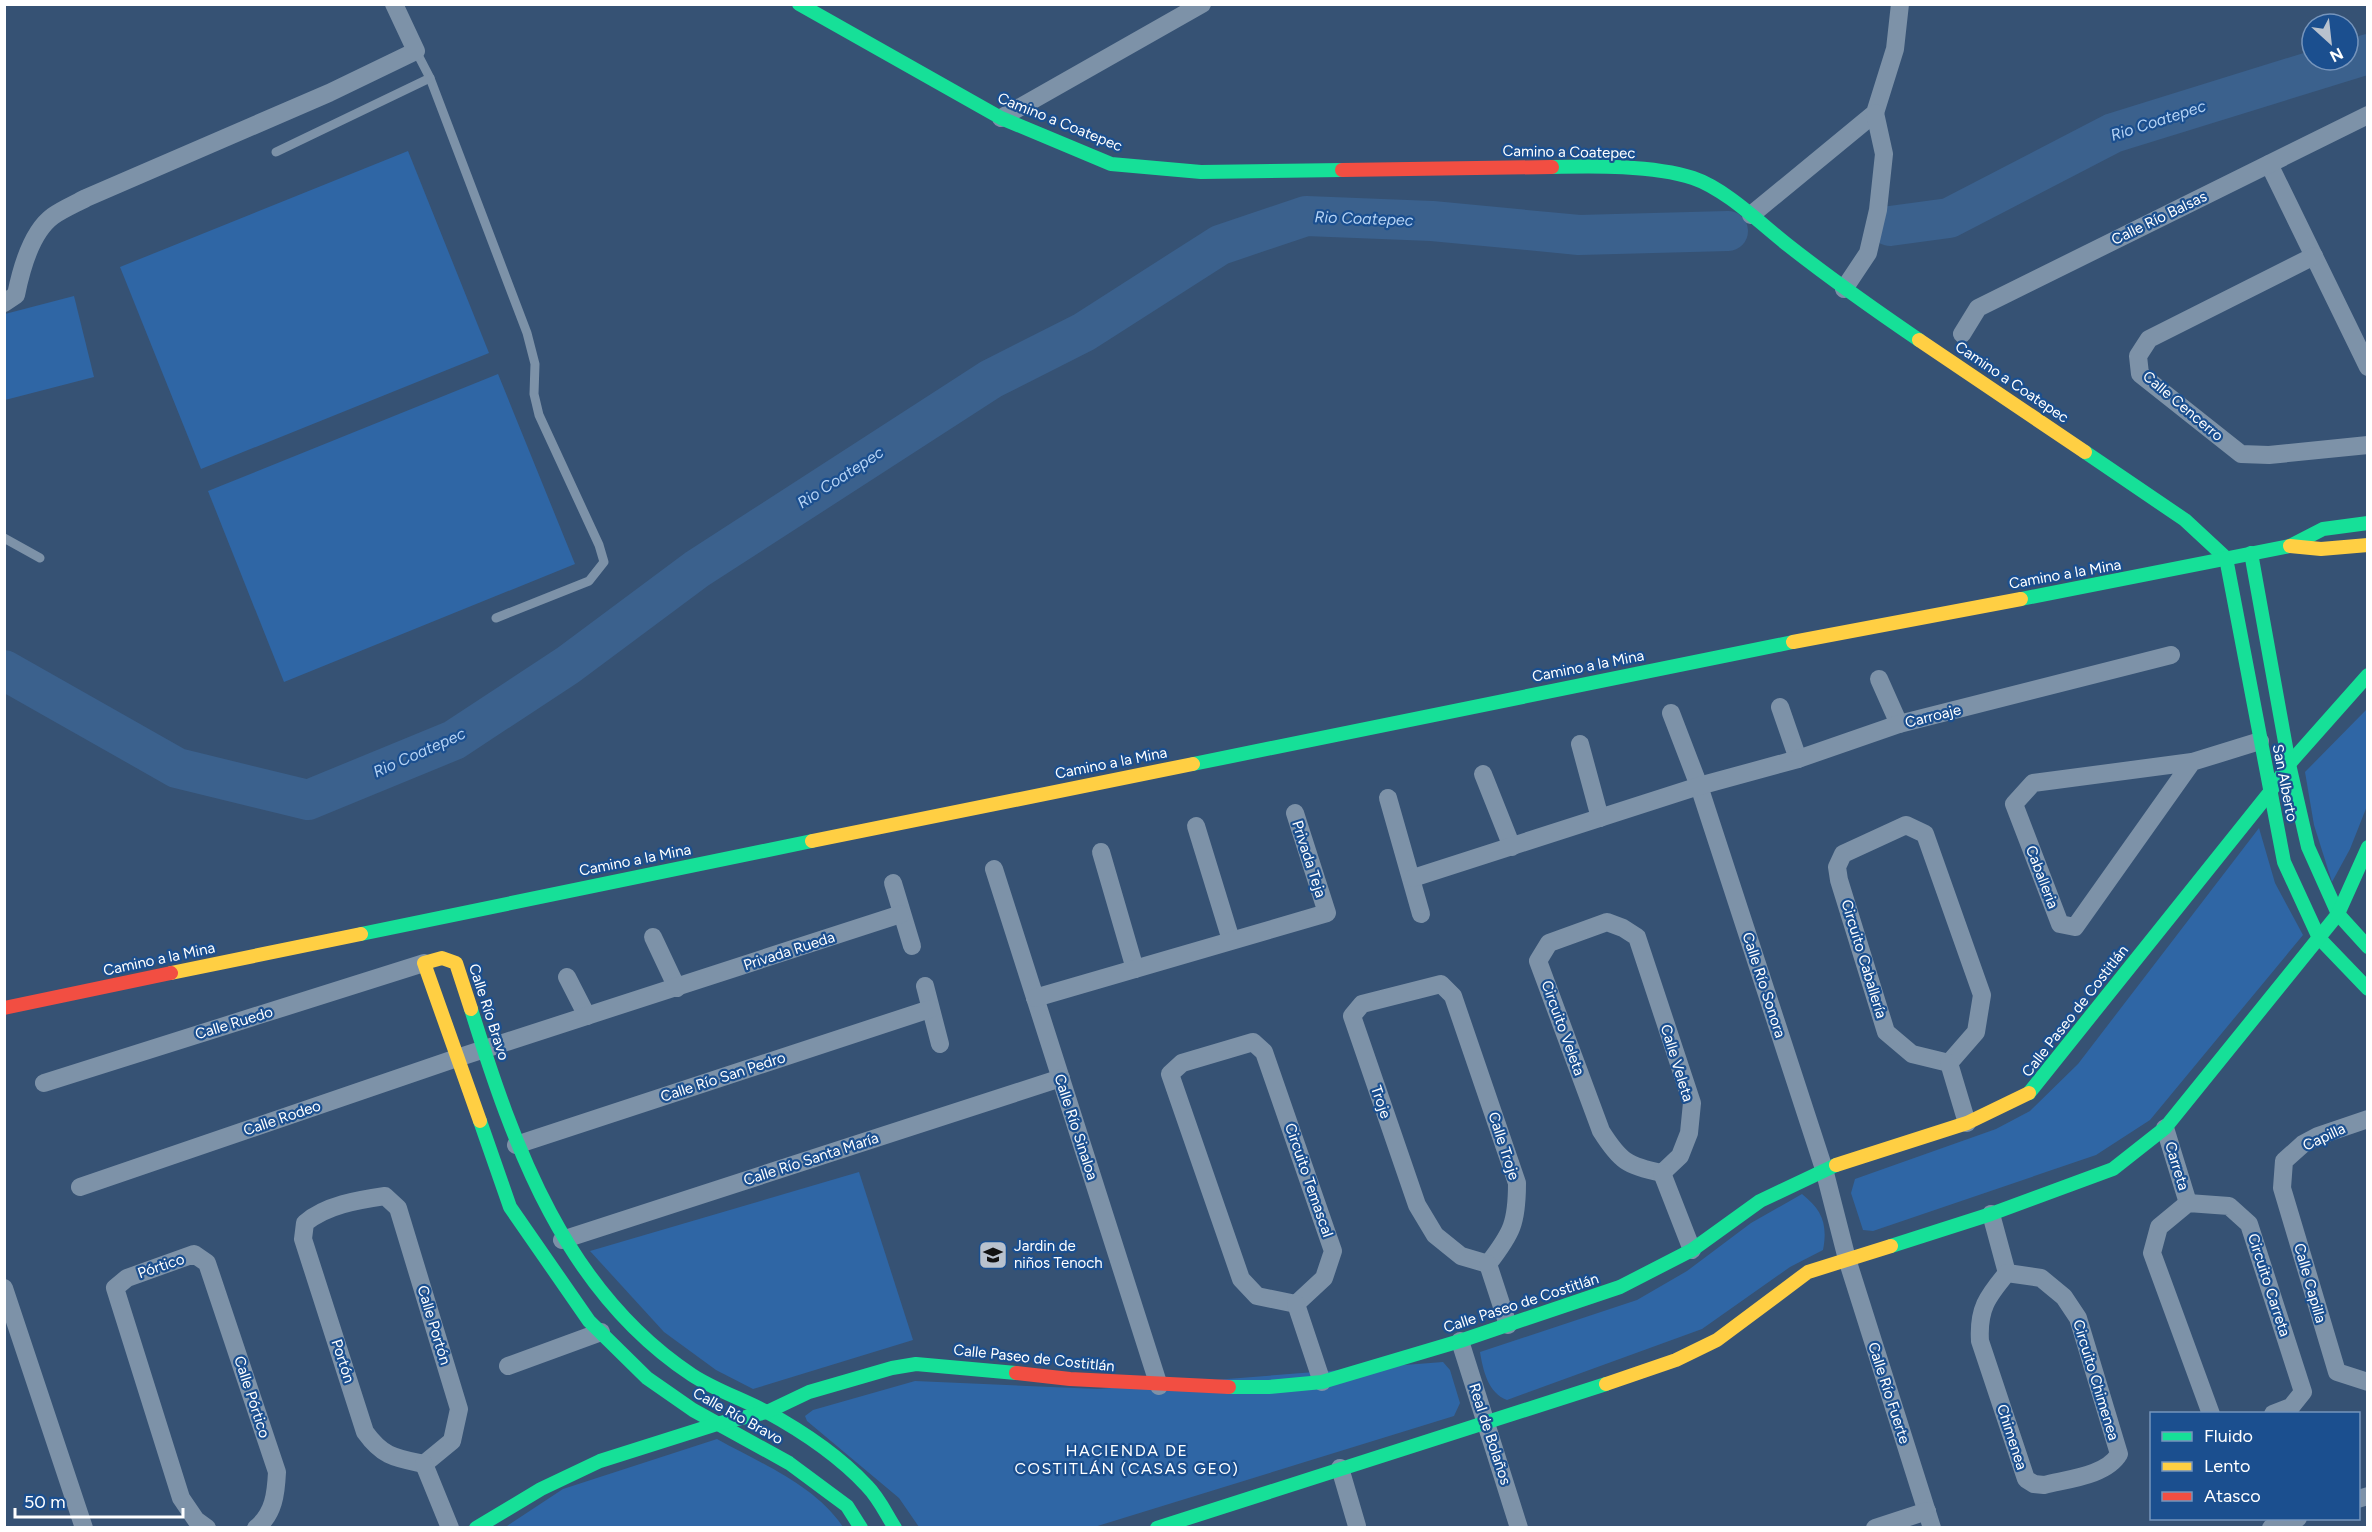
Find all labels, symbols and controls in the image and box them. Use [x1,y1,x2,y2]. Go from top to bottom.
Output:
north arrow [2300,12,2360,72]
text: N [2327,44,2346,66]
street label: Camino a Coatepec [995,89,1125,155]
water label: Rio Coatepec [2108,96,2208,145]
street label: Camino a Coatepec [1502,142,1636,162]
street label: Calle Río Balsas [2108,187,2210,249]
water label: Rio Coatepec [1314,207,1414,230]
street label: Camino a Coatepec [1952,337,2072,427]
street label: Calle Cencerro [2139,367,2227,445]
water label: Rio Coatepec [794,442,887,512]
street label: Camino a la Mina [2007,555,2123,593]
street label: Camino a la Mina [1530,646,1646,686]
street label: Carroaje [1903,700,1963,732]
water label: Rio Coatepec [370,724,469,781]
street label: Camino a la Mina [1053,743,1169,783]
street label: San Alberto [2269,743,2301,824]
street label: Privada Teja [1288,818,1330,900]
street label: Camino a la Mina [577,840,693,880]
street label: Caballeria [2022,843,2062,911]
street label: Circuito Caballería [1837,897,1891,1021]
street label: Privada Rueda [741,928,837,974]
street label: Calle Río Sonora [1738,930,1790,1040]
street label: Camino a la Mina [102,938,216,980]
street label: Calle Paseo de Costitlán [2018,942,2132,1080]
street label: Calle Río Bravo [465,962,513,1063]
street label: Circuito Veleta [1537,978,1589,1078]
street label: Calle Ruedo [193,1003,275,1043]
street label: Calle Veleta [1657,1022,1697,1104]
street label: Calle Río San Pedro [658,1048,788,1106]
street label: Calle Río Sinaloa [1050,1072,1102,1182]
street label: Troje [1367,1083,1395,1121]
street label: Calle Rodeo [241,1096,323,1140]
street label: Calle Troje [1485,1110,1523,1182]
street label: Capilla [2300,1119,2348,1155]
street label: Circuito Temascal [1281,1121,1337,1239]
street label: Calle Río Santa María [741,1129,881,1189]
street label: Carreta [2161,1139,2193,1193]
street label: Circuito Carreta [2244,1231,2294,1339]
place label: Jardin de niños Tenoch [1014,1237,1103,1272]
school or university icon: Jardin de niños Tenoch [977,1239,1009,1271]
street label: Calle Capilla [2290,1241,2330,1325]
street label: Pórtico [135,1250,187,1282]
street label: Calle Paseo de Costitlán [1441,1269,1601,1337]
street label: Calle Portón [413,1283,455,1367]
street label: Circuito Chimenea [2069,1318,2123,1442]
street label: Portón [327,1337,359,1385]
street label: Calle Río Fuerte [1864,1340,1914,1446]
street label: Calle Paseo de Costitlán [952,1341,1116,1375]
street label: Calle Pórtico [230,1354,274,1441]
street label: Real de Bolaños [1465,1381,1515,1487]
street label: Calle Río Bravo [690,1384,786,1448]
street label: Chimenea [1993,1402,2031,1472]
legend [2150,1412,2360,1520]
text: Fluido [2204,1425,2253,1447]
district label: HACIENDA DE COSTITLÁN (CASAS GEO) [1015,1441,1239,1478]
text: Lento [2204,1455,2250,1477]
scale bar [15,1481,183,1519]
text: Atasco [2204,1485,2261,1507]
text: 50 m [24,1491,66,1513]

